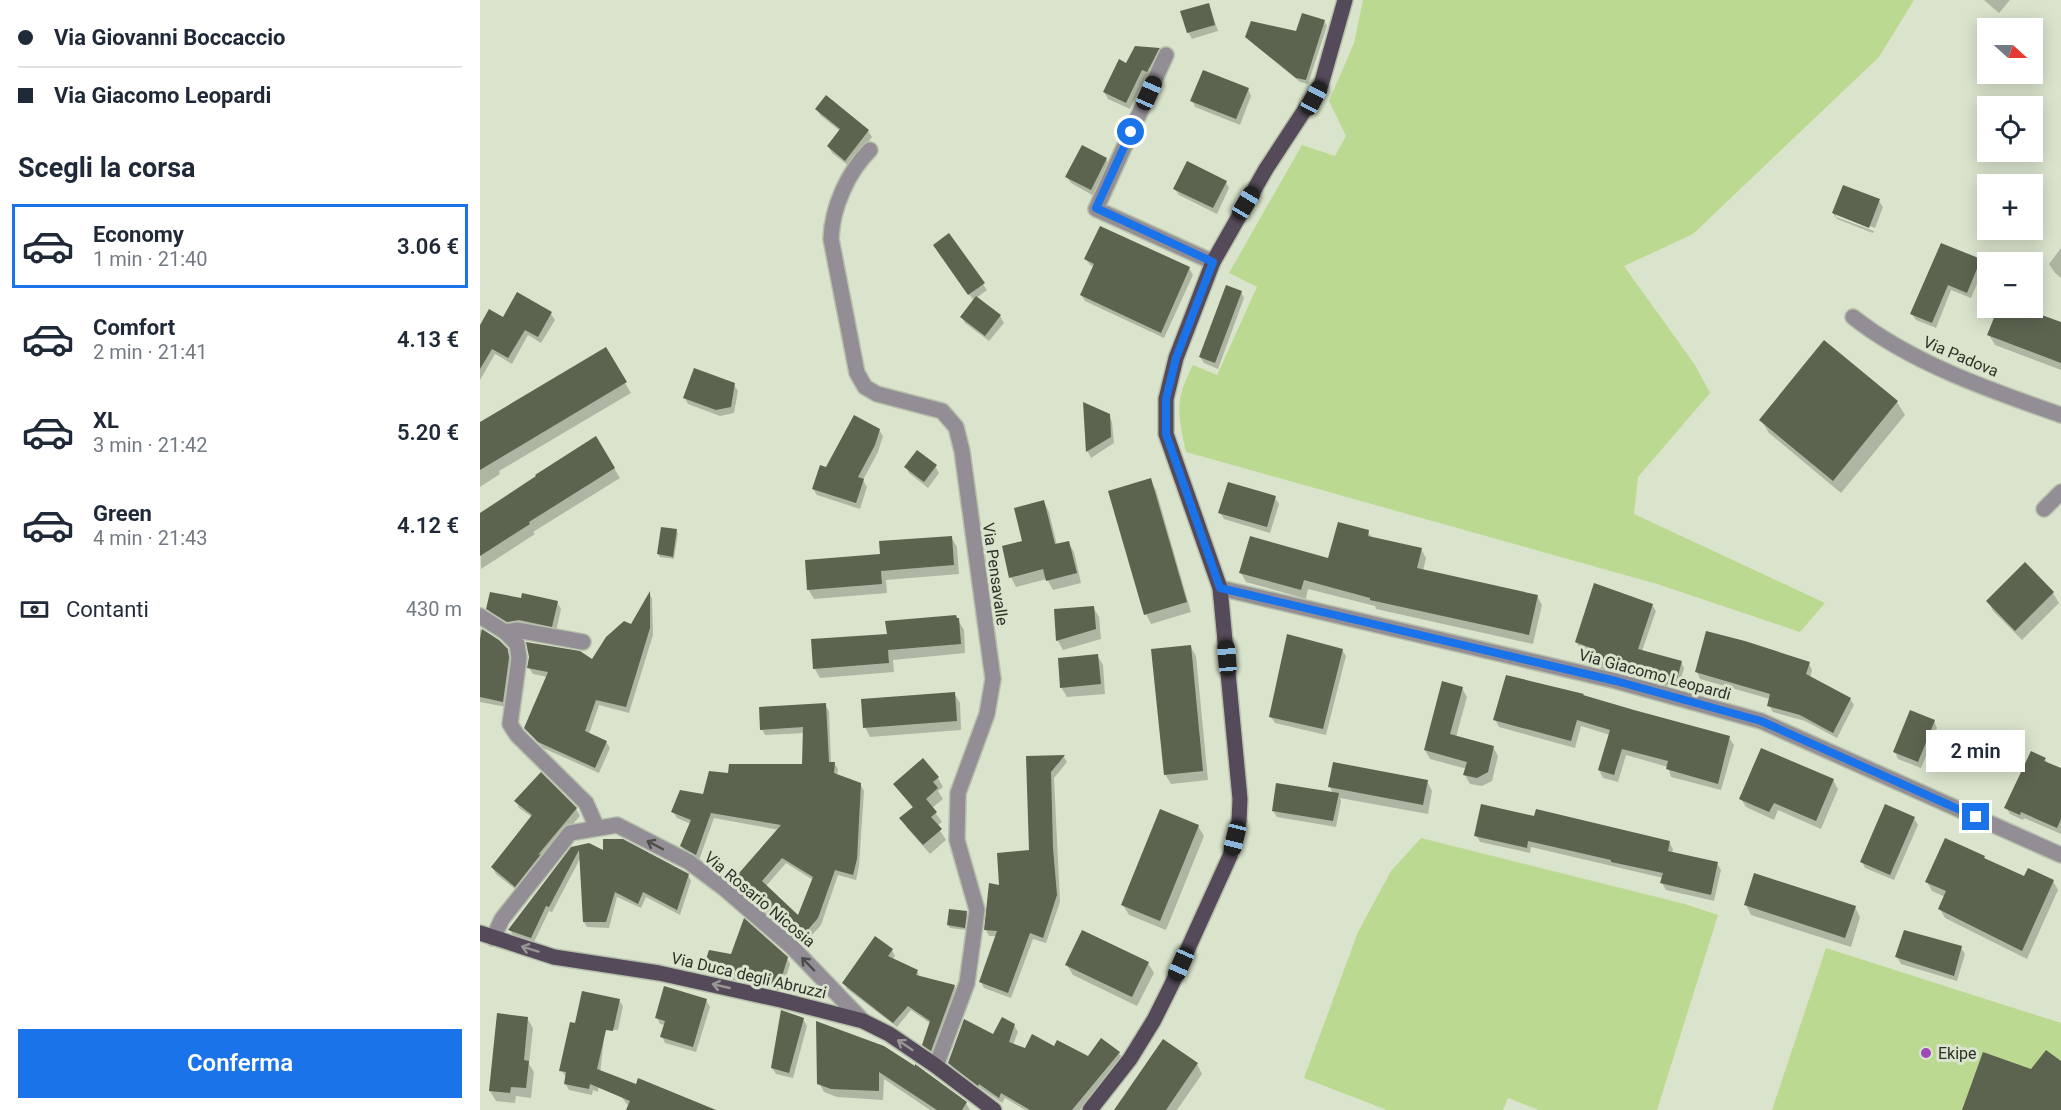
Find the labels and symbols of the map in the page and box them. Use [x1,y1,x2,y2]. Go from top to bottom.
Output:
north arrow [1977,18,2043,84]
car [1133,73,1165,113]
car [1298,78,1330,118]
route start [1117,118,1144,145]
car [1229,183,1263,223]
street label: Via Padova [1920,332,2001,381]
street label: Via Pensavalle [979,521,1012,627]
car [1216,639,1238,677]
street label: Via Giacomo Leopardi [1577,645,1733,704]
callout: 2 min [1926,730,2026,772]
route end [1962,803,1989,830]
car [1222,818,1248,858]
one-way arrow [646,838,664,850]
street label: Via Rosario Nicosia [700,848,819,951]
one-way arrow [521,943,540,954]
car [1165,944,1197,984]
street label: Via Duca degli Abruzzi [669,948,828,1003]
one-way arrow [801,956,816,971]
one-way arrow [712,980,731,992]
one-way arrow [897,1039,914,1052]
place label: Ekipe [1938,1044,1977,1063]
marker: Ekipe [1919,1046,1933,1060]

